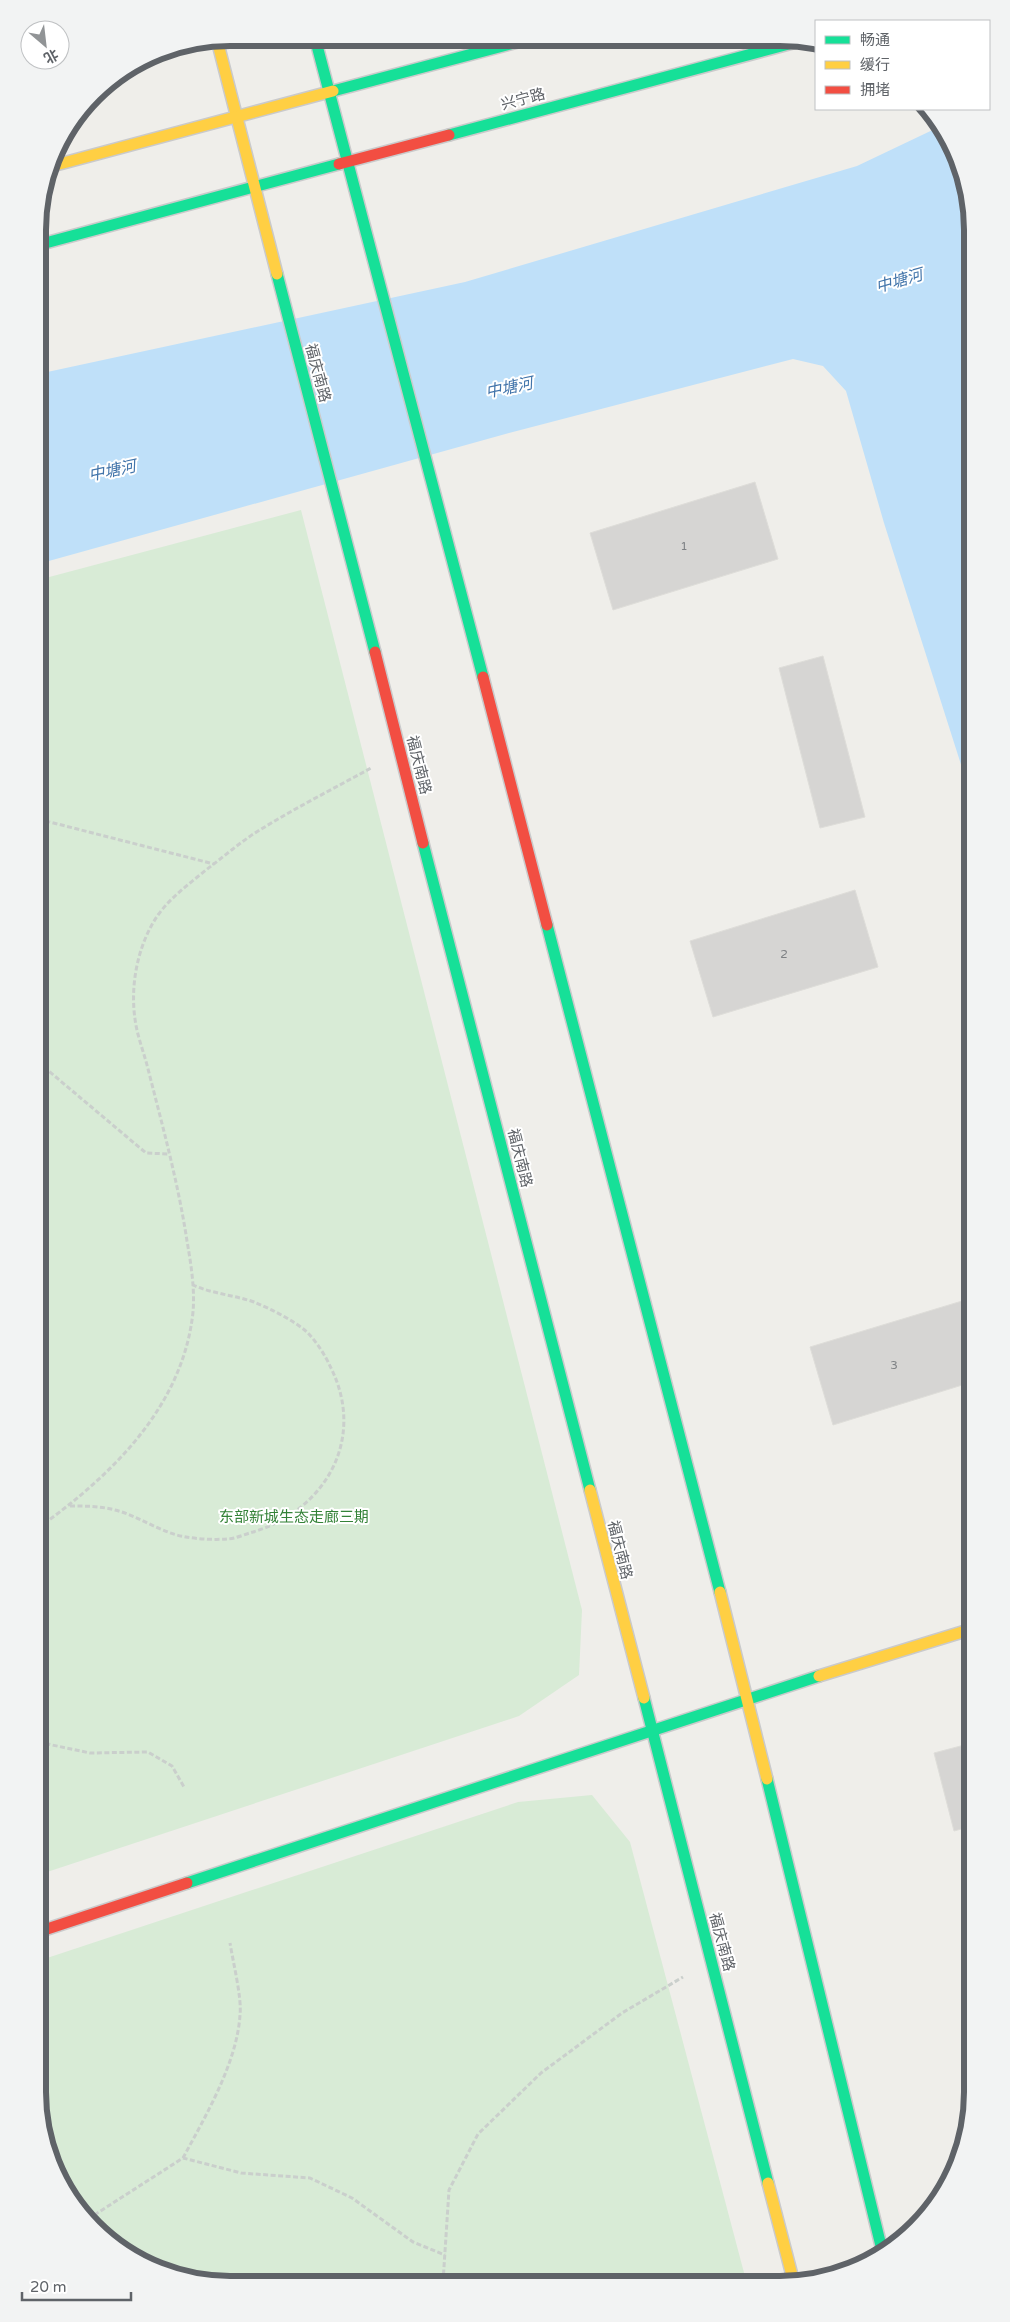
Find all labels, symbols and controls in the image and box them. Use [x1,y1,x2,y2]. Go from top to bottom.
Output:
north arrow [20,20,70,70]
legend [815,20,990,110]
text: 畅通 [860,31,890,49]
text: 北 [41,45,61,67]
text: 缓行 [860,56,890,74]
text: 拥堵 [860,81,890,99]
street label: 兴宁路 [499,84,547,114]
water label: 中塘河 [873,264,928,297]
street label: 福庆南路 [302,342,334,404]
water label: 中塘河 [484,373,538,403]
water label: 中塘河 [87,456,141,486]
house number: 1 [680,539,688,553]
street label: 福庆南路 [403,734,435,796]
house number: 2 [780,947,788,961]
street label: 福庆南路 [504,1127,536,1189]
house number: 3 [890,1358,898,1372]
park label: 东部新城生态走廊三期 [219,1508,369,1526]
street label: 福庆南路 [604,1519,636,1581]
street label: 福庆南路 [706,1911,738,1973]
scale bar [22,2270,131,2302]
text: 20 m [30,2278,67,2296]

